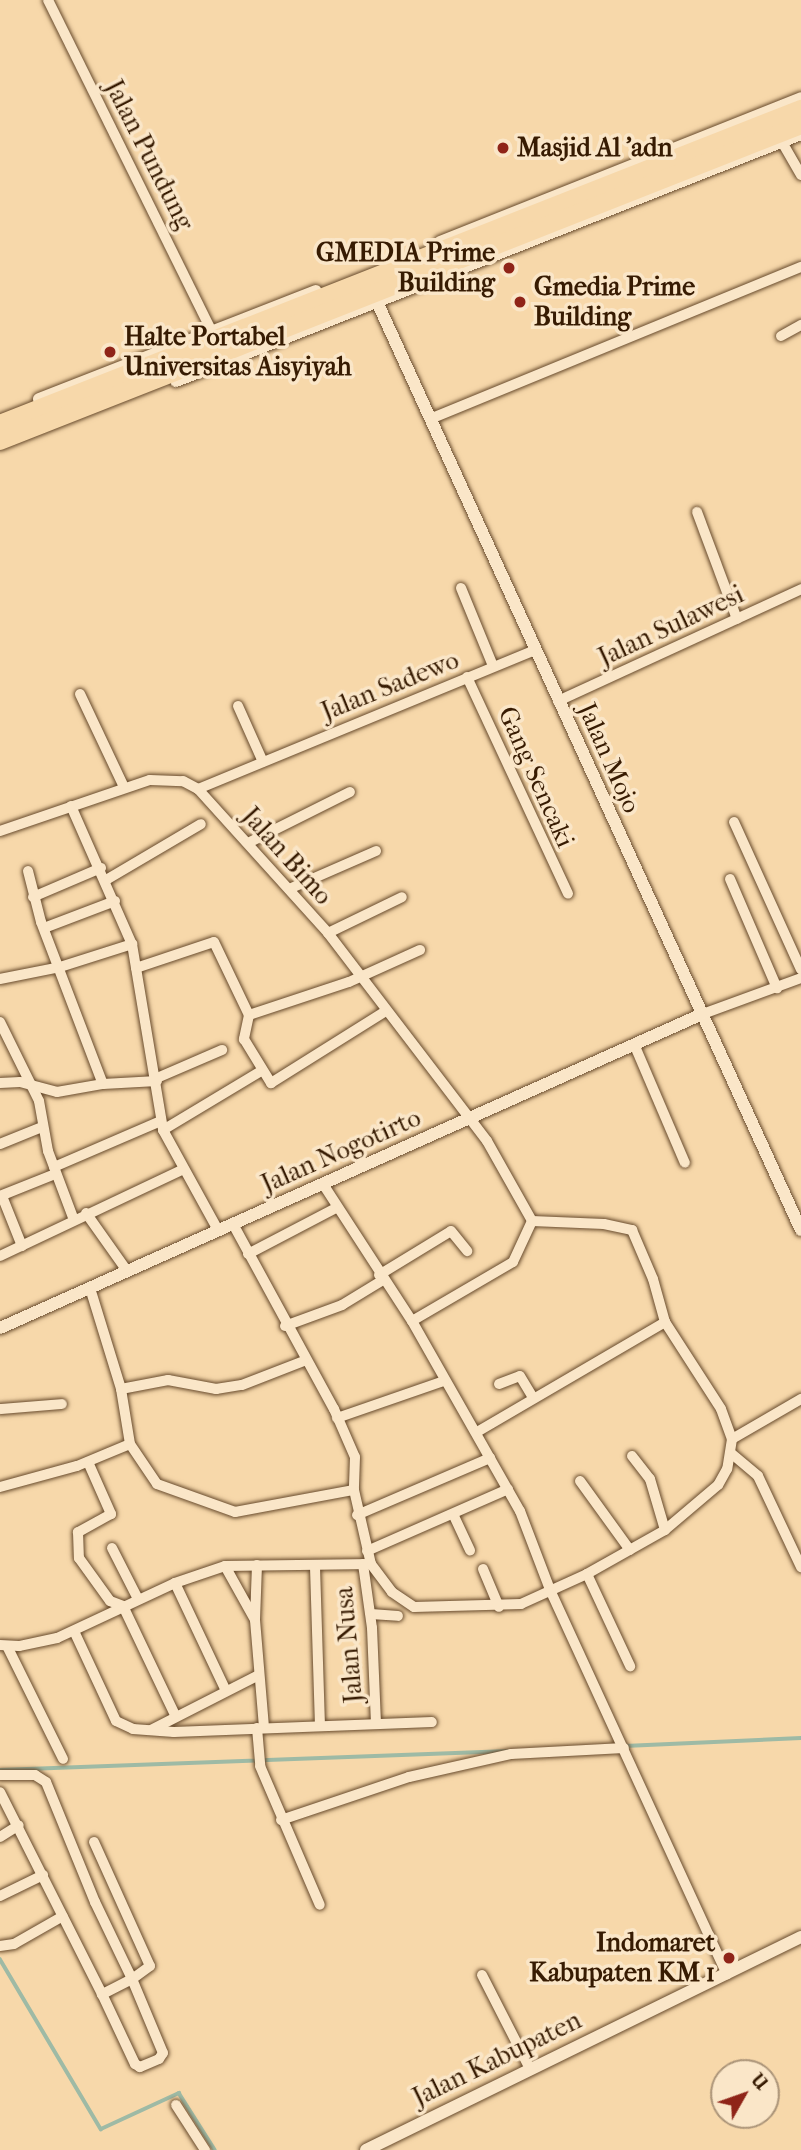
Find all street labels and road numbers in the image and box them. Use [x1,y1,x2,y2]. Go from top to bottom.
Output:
street label: Jalan Pundung [98,75,200,235]
street label: Jalan Sulawesi [593,579,749,673]
street label: Jalan Sadewo [317,644,463,728]
street label: Jalan Mojo [571,698,647,818]
street label: Gang Sencaki [491,702,581,852]
street label: Jalan Bimo [235,801,339,911]
street label: Jalan Nogotirto [257,1102,425,1200]
street label: Jalan Nusa [328,1586,370,1704]
street label: Jalan Kabupaten [408,2005,586,2113]

